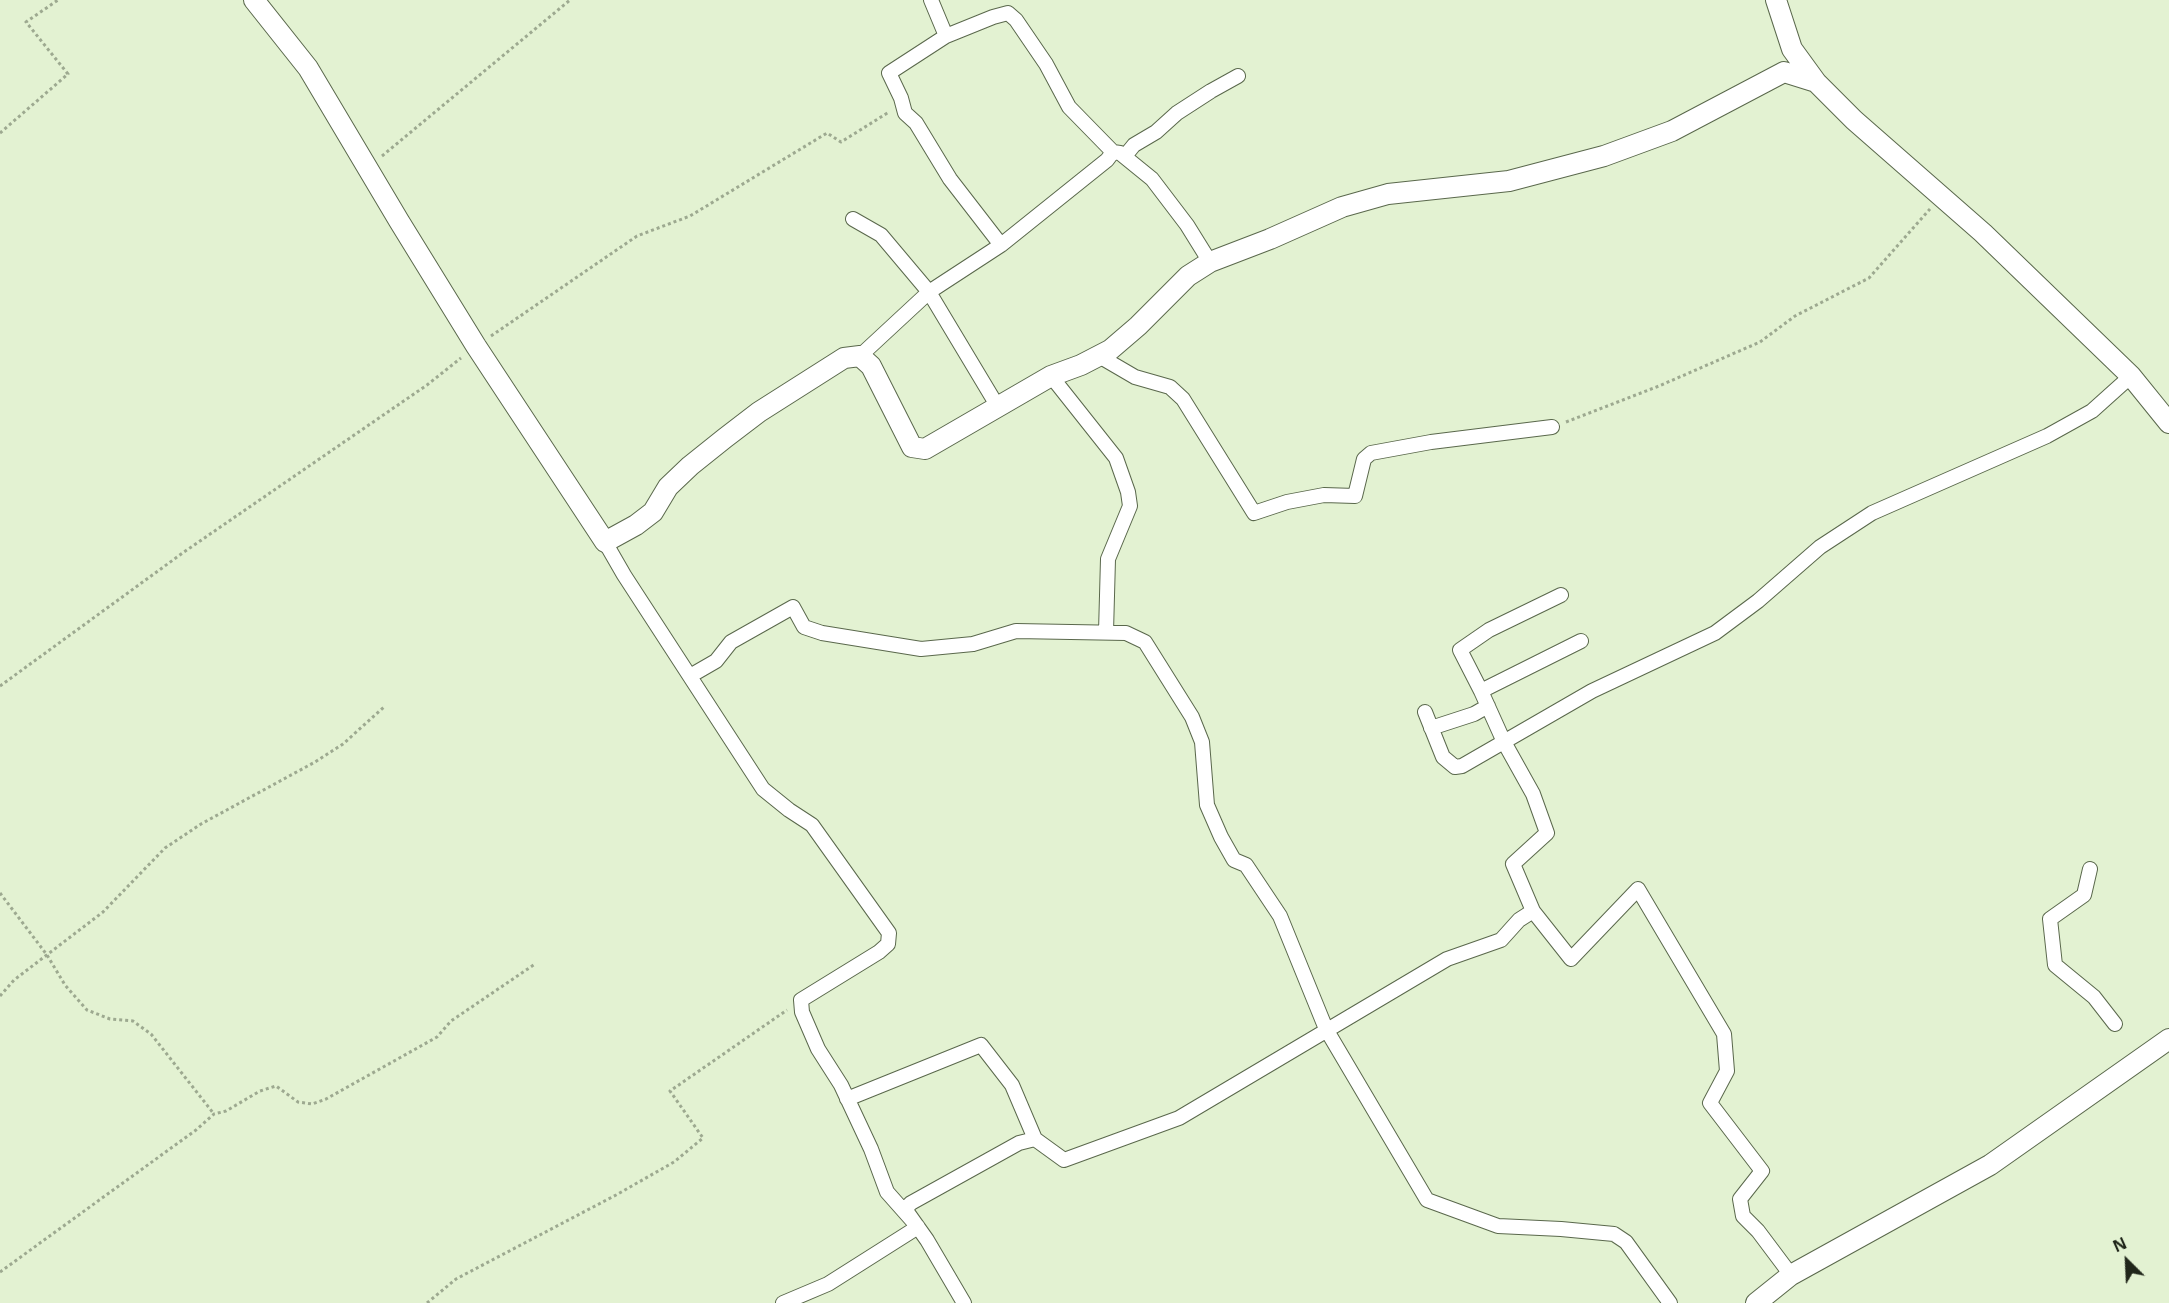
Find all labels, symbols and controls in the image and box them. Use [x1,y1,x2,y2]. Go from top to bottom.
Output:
north arrow [2097,1231,2157,1291]
text: N [2109,1232,2130,1257]

